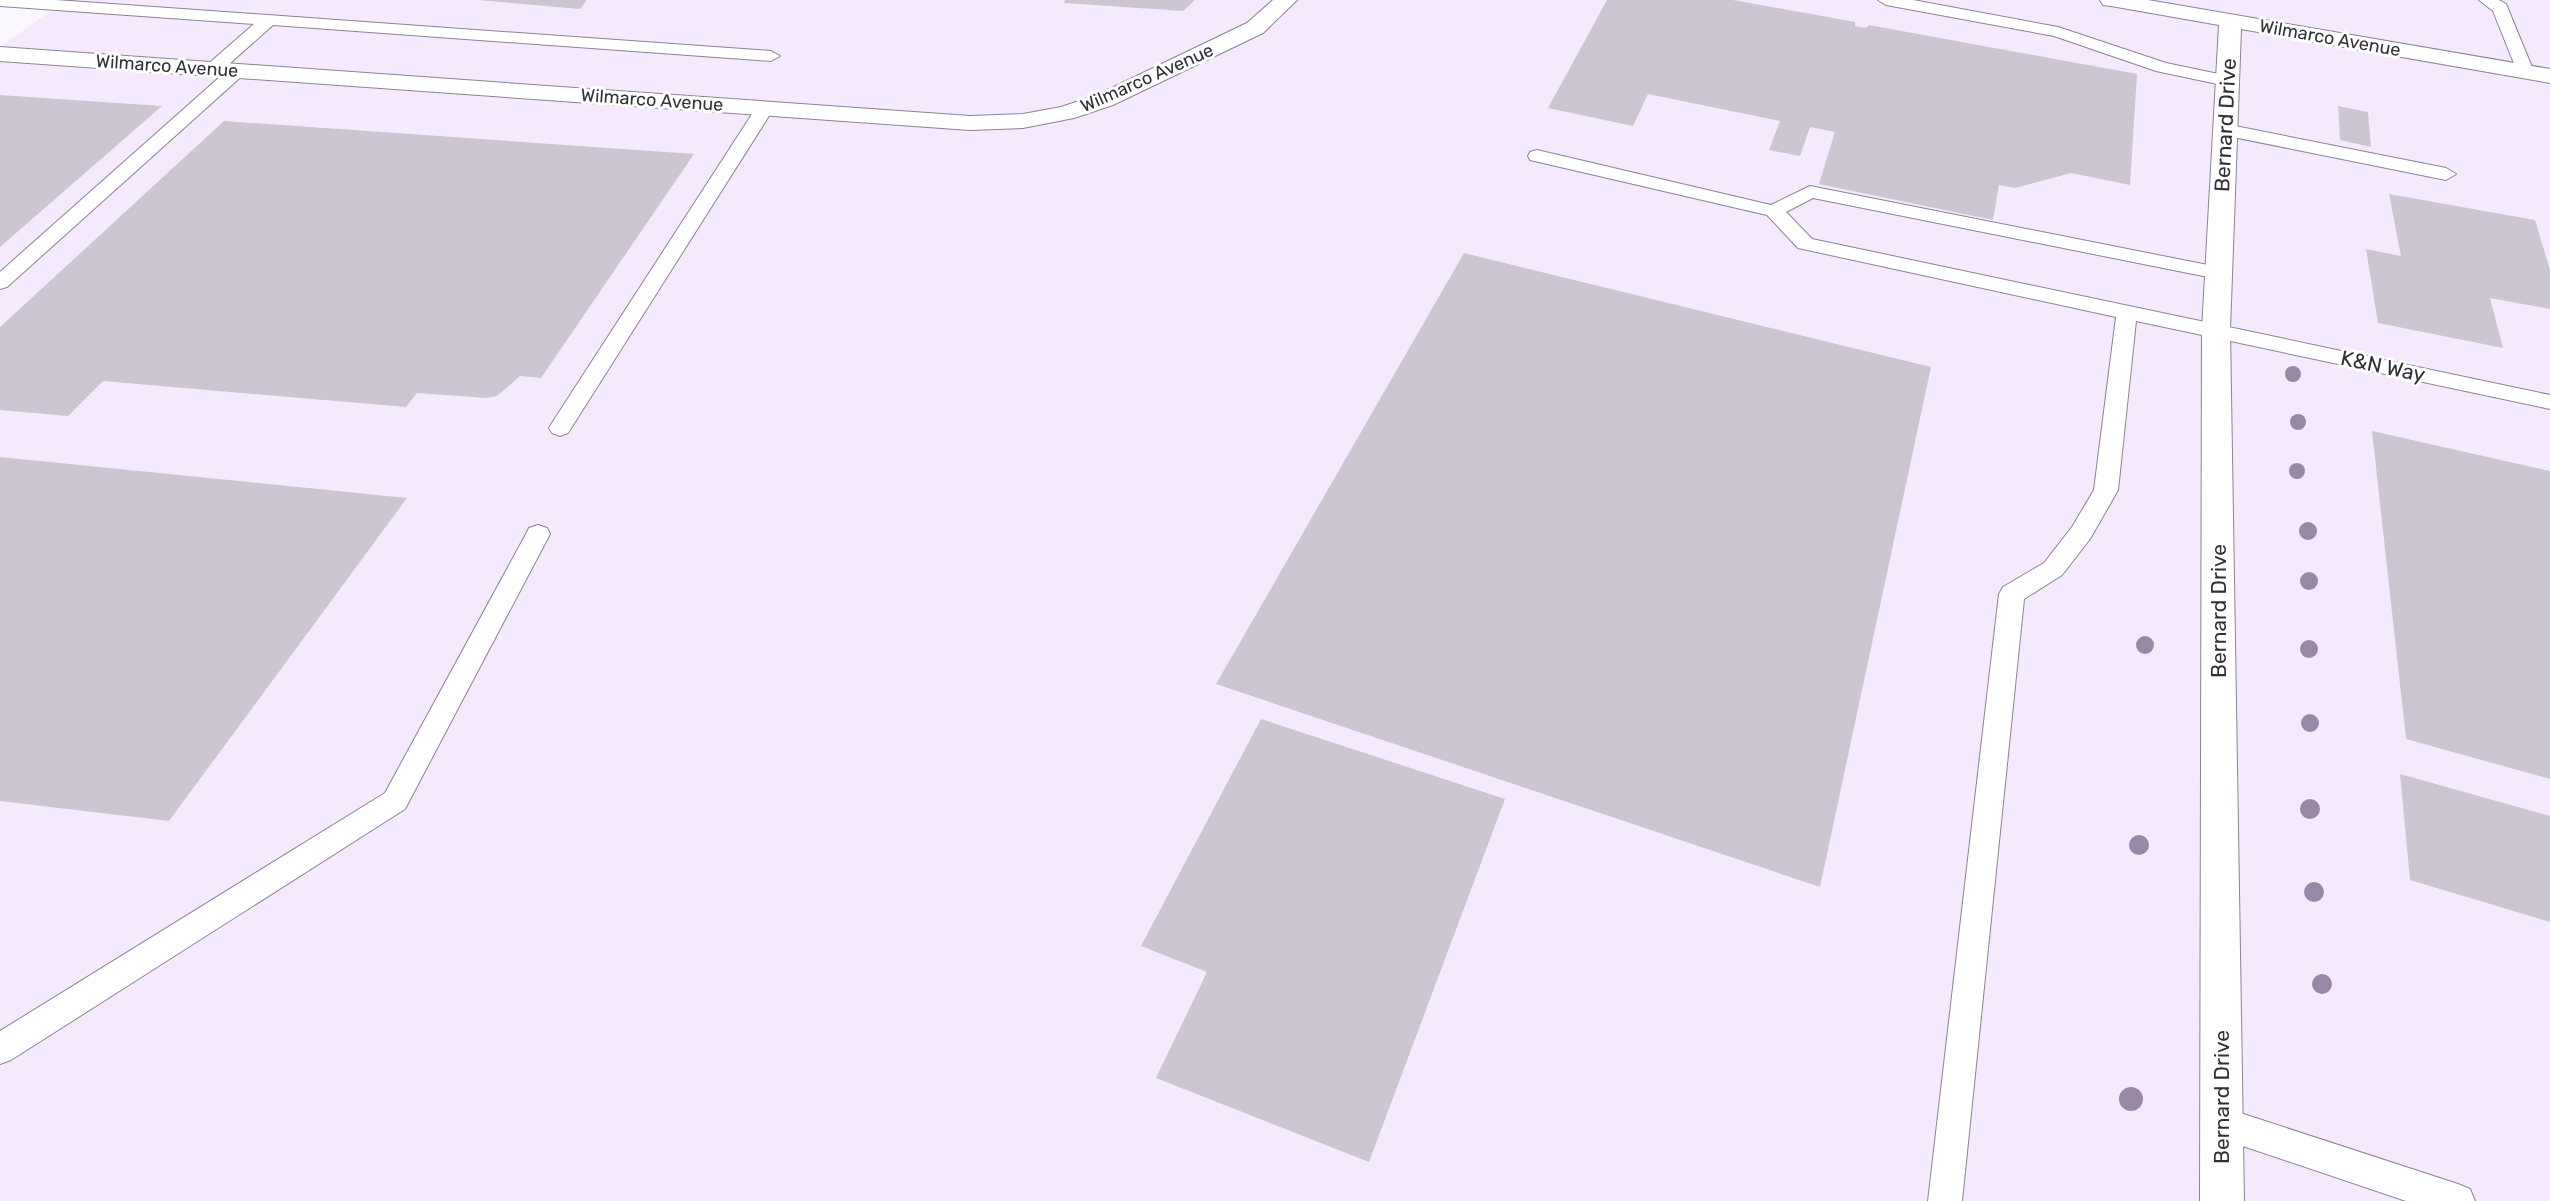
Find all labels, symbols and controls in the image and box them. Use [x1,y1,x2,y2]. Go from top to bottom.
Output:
street label: Wilmarco Avenue [2258,15,2402,61]
street label: Wilmarco Avenue [1077,39,1217,117]
street label: Wilmarco Avenue [95,50,239,82]
street label: Bernard Drive [2209,57,2241,193]
street label: Wilmarco Avenue [580,84,724,116]
street label: K&N Way [2338,345,2428,387]
street label: Bernard Drive [2206,544,2231,678]
street label: Bernard Drive [2209,1030,2234,1164]

